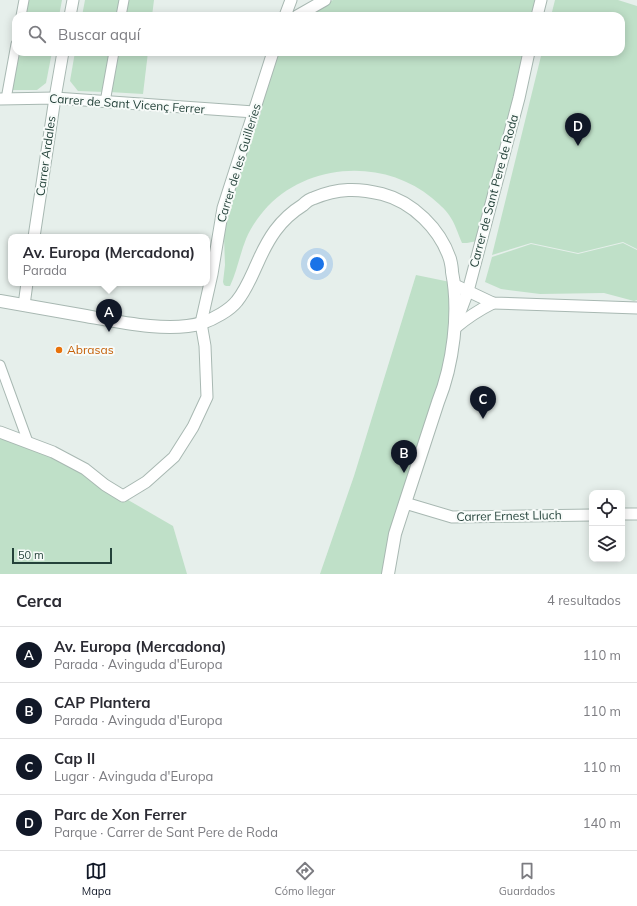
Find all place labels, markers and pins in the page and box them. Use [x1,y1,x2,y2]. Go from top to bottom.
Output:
pin: D [565,113,591,146]
pin: A [96,299,122,332]
place label: Abrasas [67,342,114,357]
marker: Abrasas [54,345,64,355]
pin: C [470,386,496,419]
pin: B [391,440,417,473]

